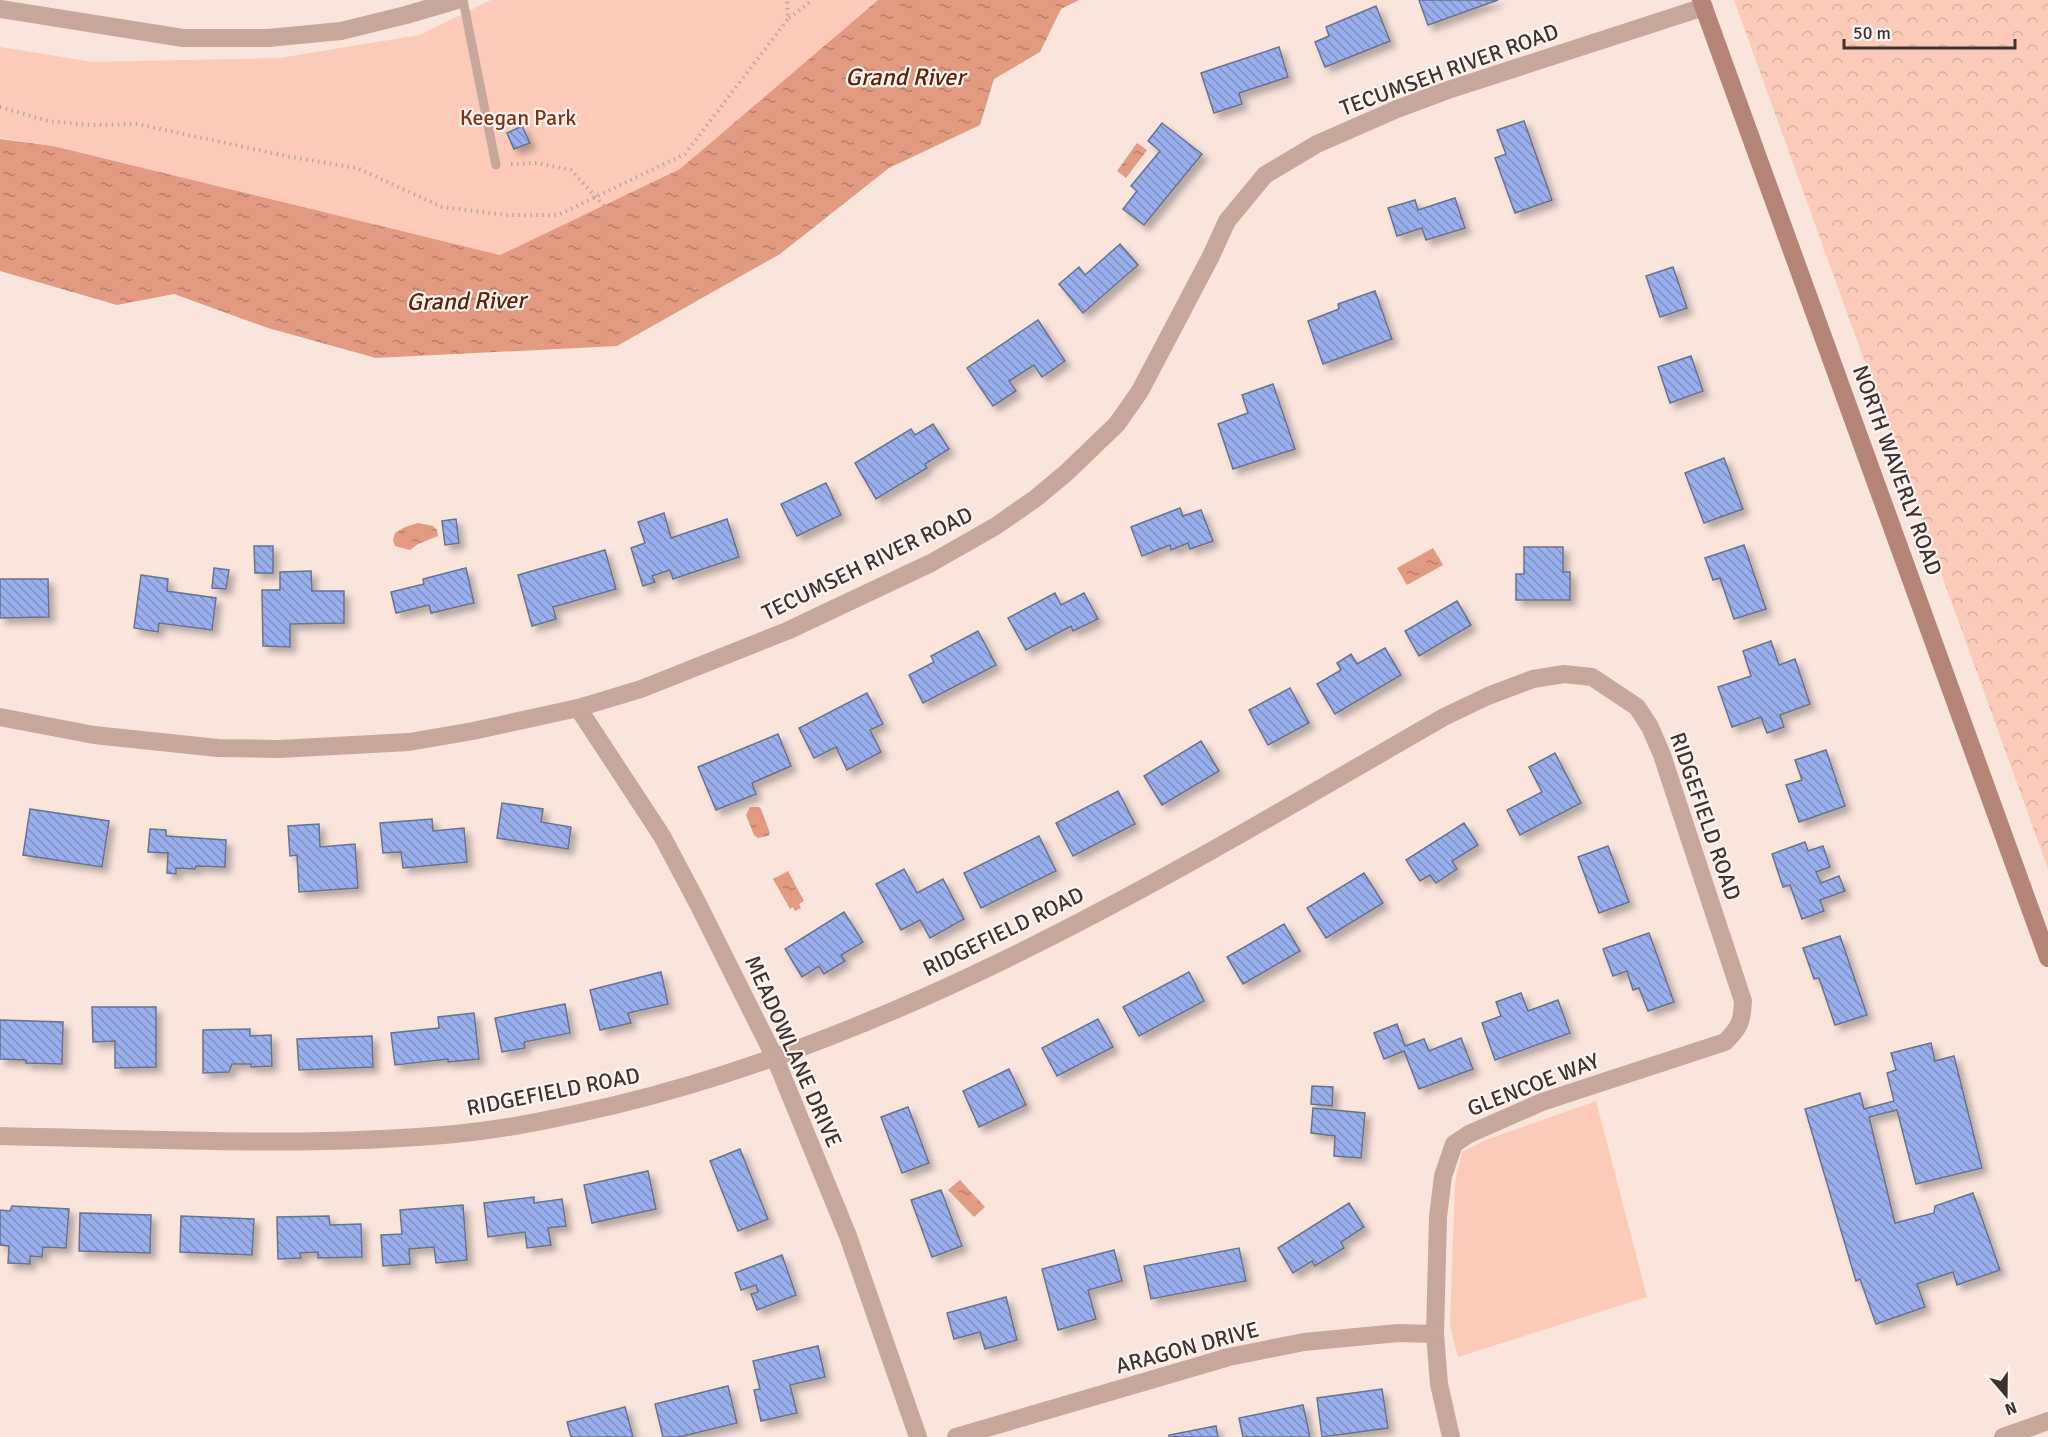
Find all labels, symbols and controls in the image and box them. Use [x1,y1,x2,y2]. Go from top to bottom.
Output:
scale bar [1844,12,2015,50]
street label: TECUMSEH RIVER ROAD [1336,17,1562,122]
text: 50 m [1853,22,1891,44]
water label: Grand River [845,62,968,92]
park label: Keegan Park [460,104,576,131]
water label: Grand River [406,285,529,317]
street label: NORTH WAVERLY ROAD [1847,361,1948,579]
street label: TECUMSEH RIVER ROAD [758,501,977,626]
street label: RIDGEFIELD ROAD [1664,729,1747,904]
street label: RIDGEFIELD ROAD [918,881,1088,982]
street label: MEADOWLANE DRIVE [739,951,848,1151]
street label: GLENCOE WAY [1463,1047,1603,1122]
street label: RIDGEFIELD ROAD [464,1061,642,1122]
street label: ARAGON DRIVE [1113,1315,1262,1380]
north arrow [1976,1365,2036,1425]
text: N [2002,1397,2019,1419]

